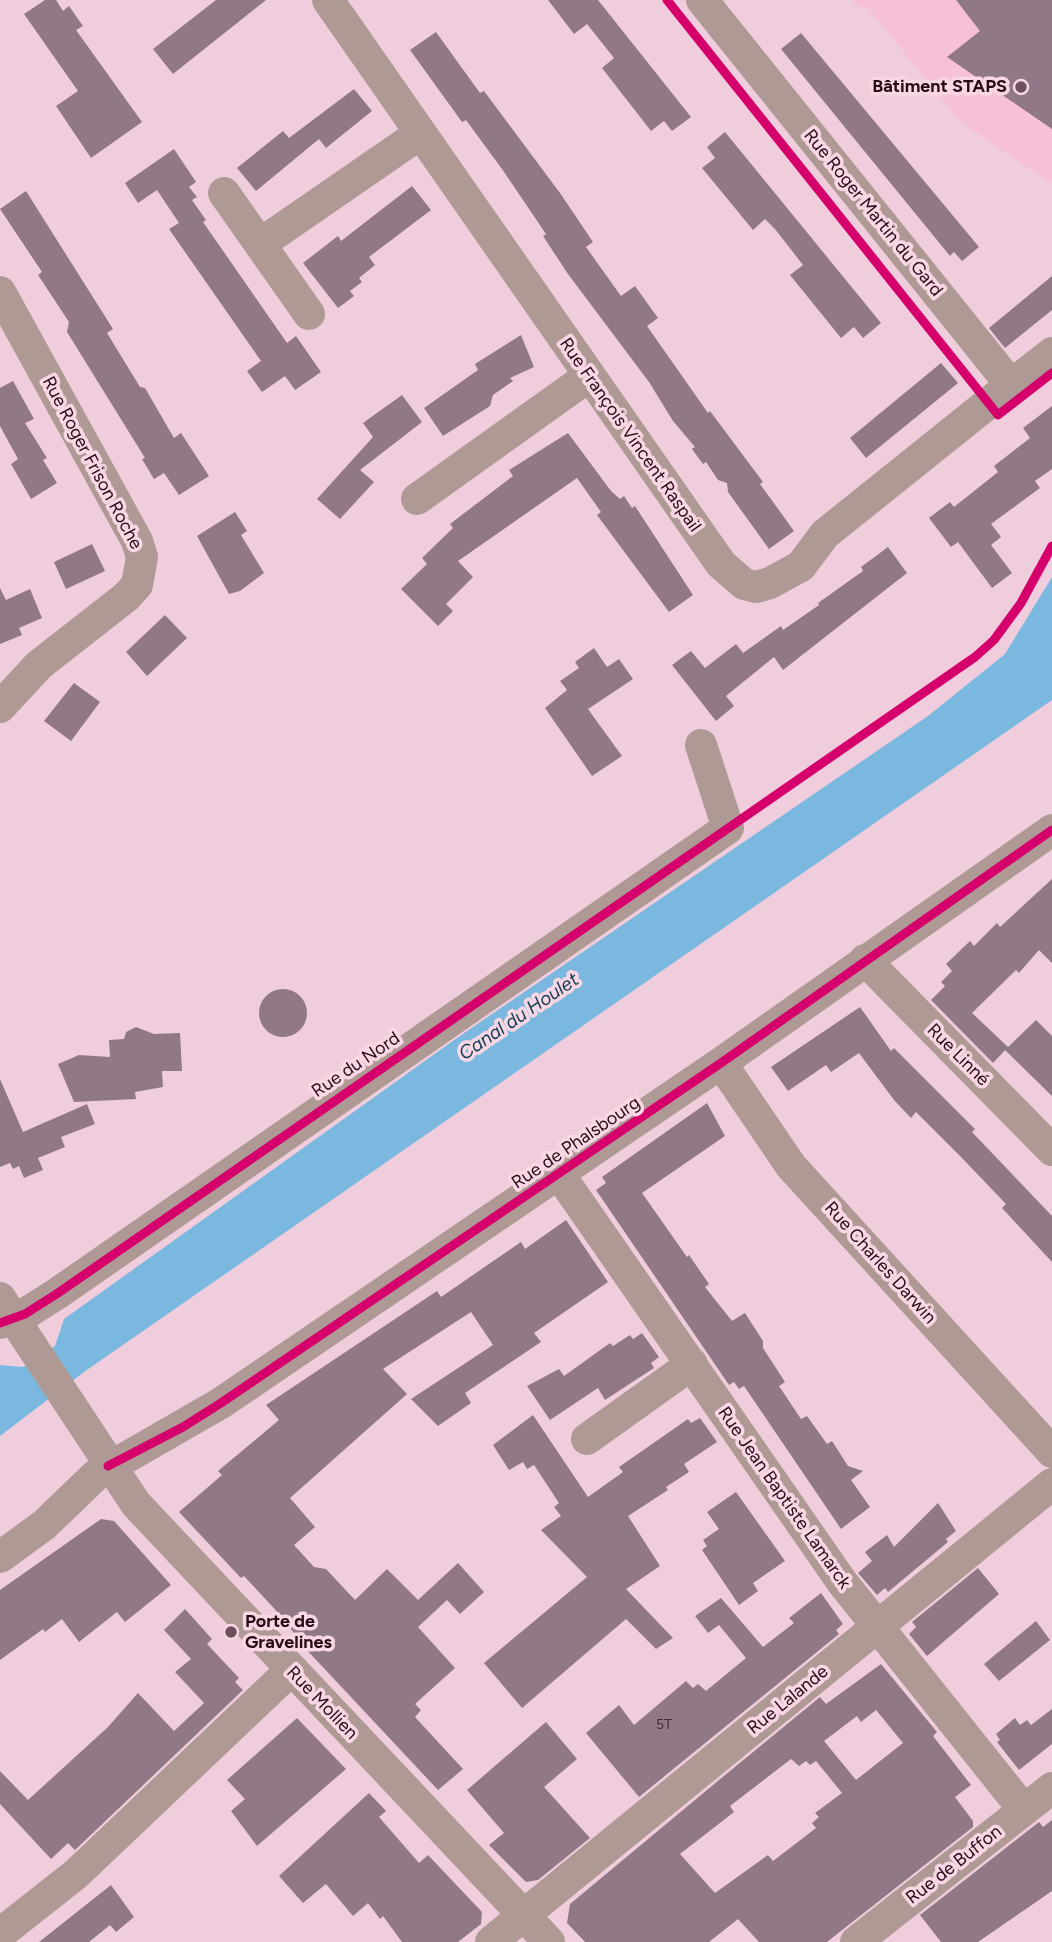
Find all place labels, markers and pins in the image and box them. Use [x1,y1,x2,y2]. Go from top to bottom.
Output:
place label: Bâtiment STAPS [872,76,1007,98]
marker: Bâtiment STAPS [1013,79,1029,95]
place label: Porte de Gravelines [245,1611,332,1654]
marker: Porte de Gravelines [223,1624,239,1640]

